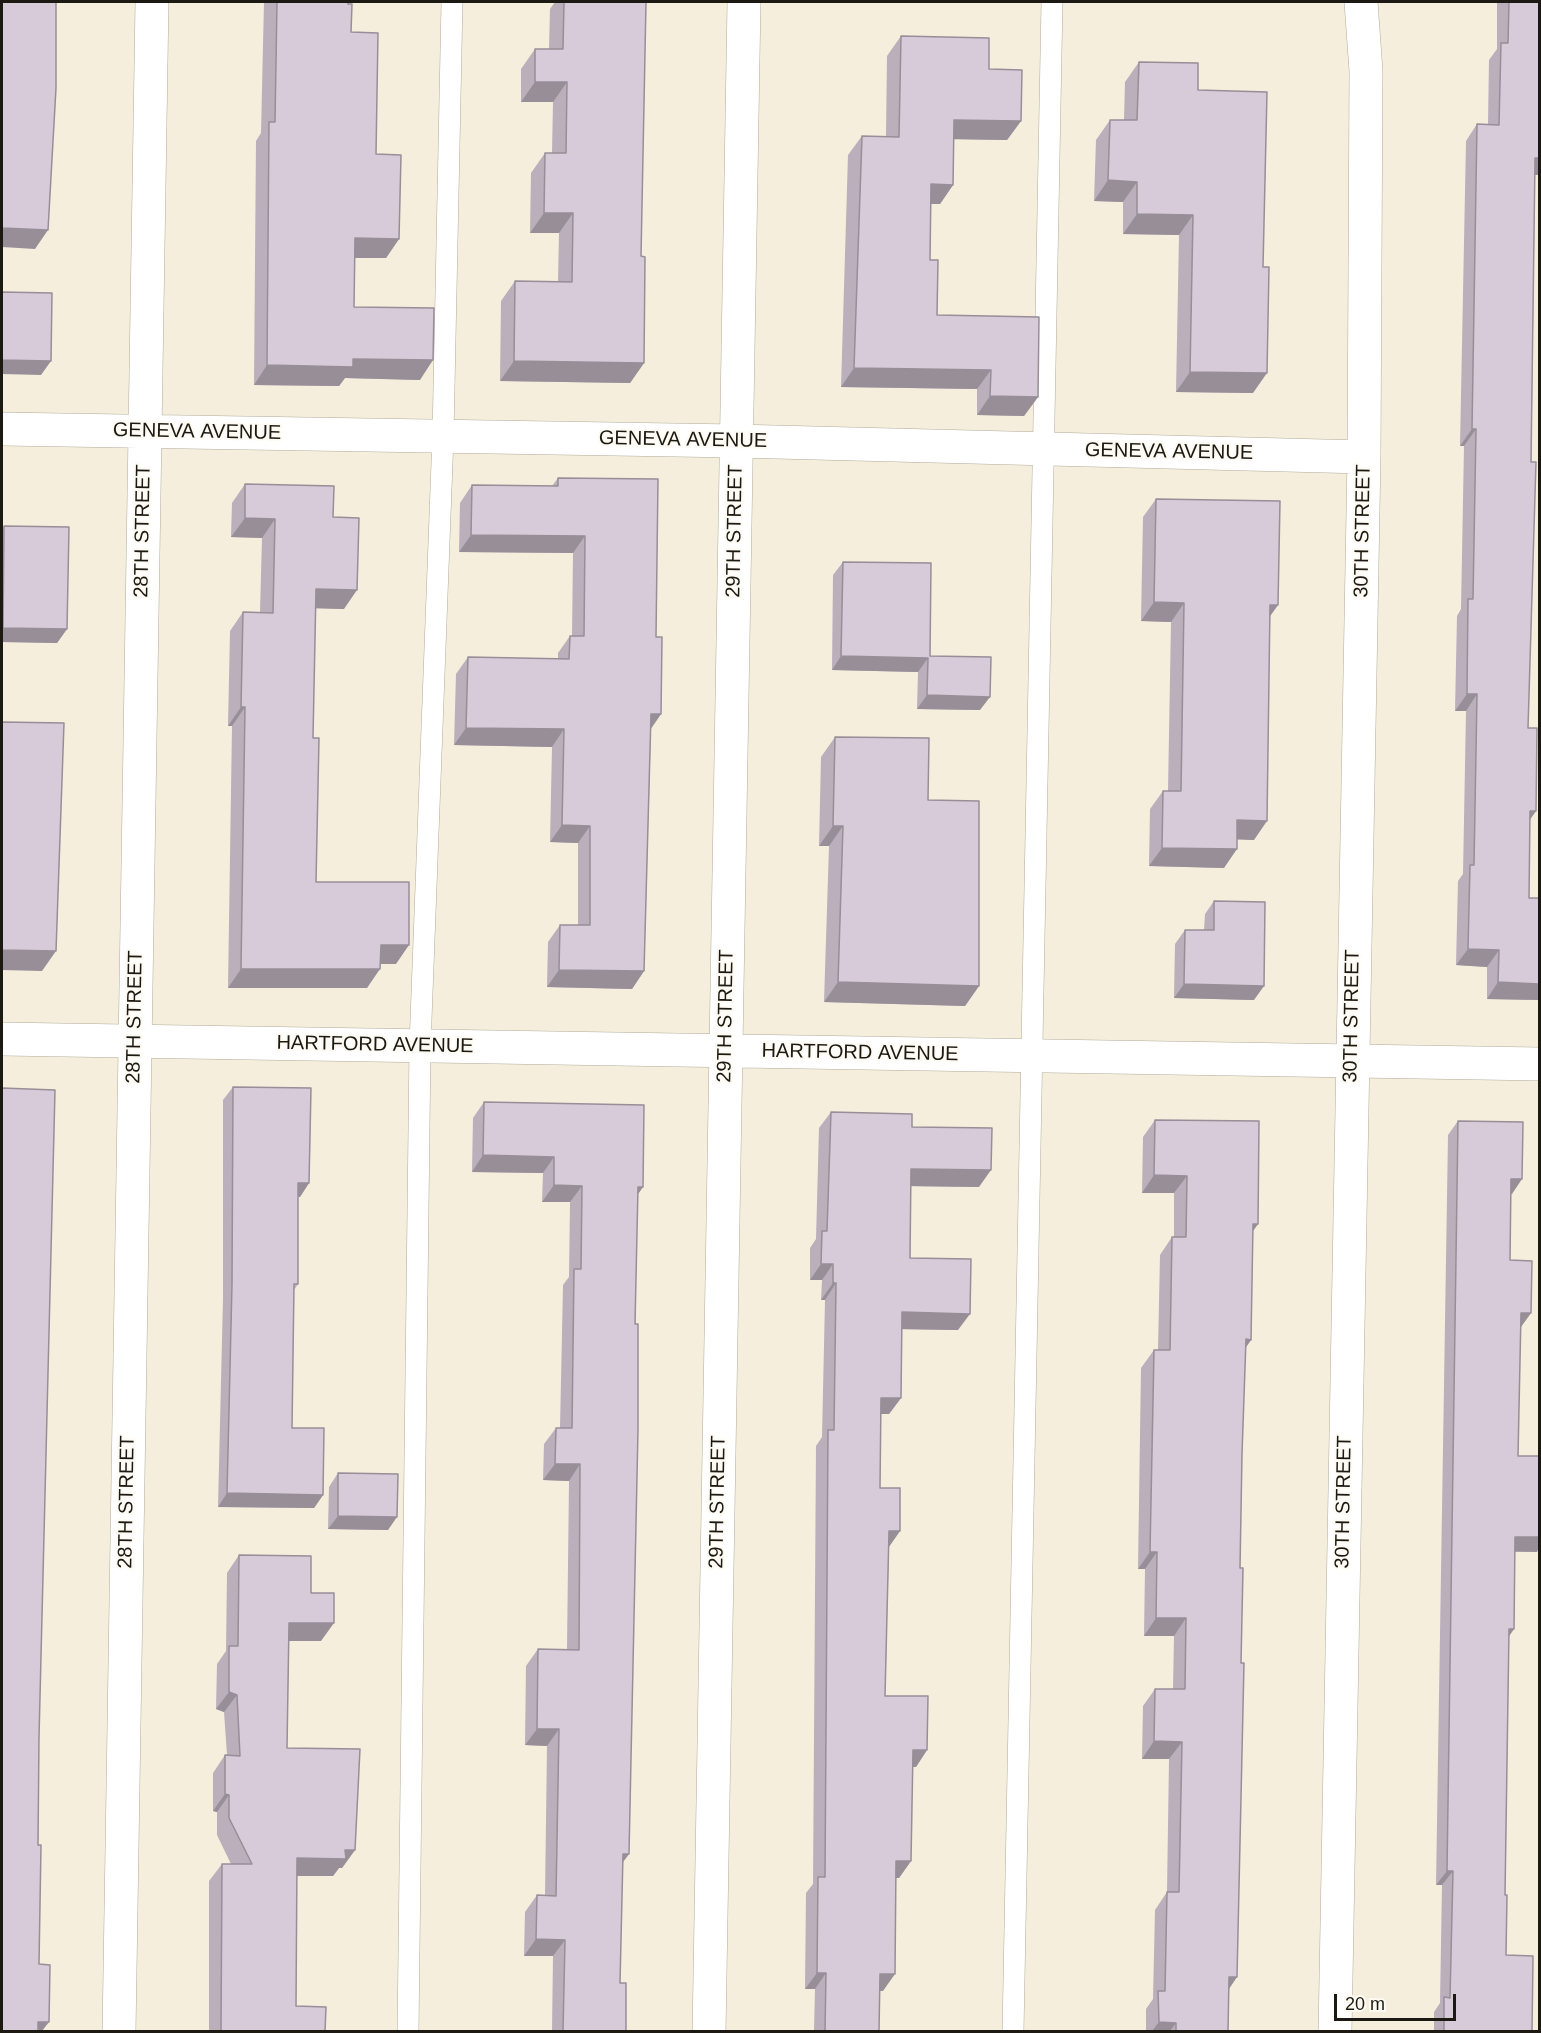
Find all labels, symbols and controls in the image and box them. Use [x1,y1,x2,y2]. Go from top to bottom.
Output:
street label: GENEVA AVENUE [113,419,281,445]
street label: GENEVA AVENUE [599,427,767,453]
street label: GENEVA AVENUE [1085,439,1253,465]
street label: 28TH STREET [130,464,156,598]
street label: 29TH STREET [722,464,748,598]
street label: 30TH STREET [1350,464,1376,598]
street label: 29TH STREET [713,949,739,1083]
street label: 30TH STREET [1339,949,1365,1083]
street label: 28TH STREET [122,950,148,1084]
street label: HARTFORD AVENUE [276,1031,474,1059]
street label: HARTFORD AVENUE [761,1039,959,1067]
street label: 28TH STREET [114,1435,140,1569]
street label: 29TH STREET [705,1435,731,1569]
street label: 30TH STREET [1331,1435,1357,1569]
scale bar [1337,1982,1458,2020]
text: 20 m [1345,1994,1385,2014]

